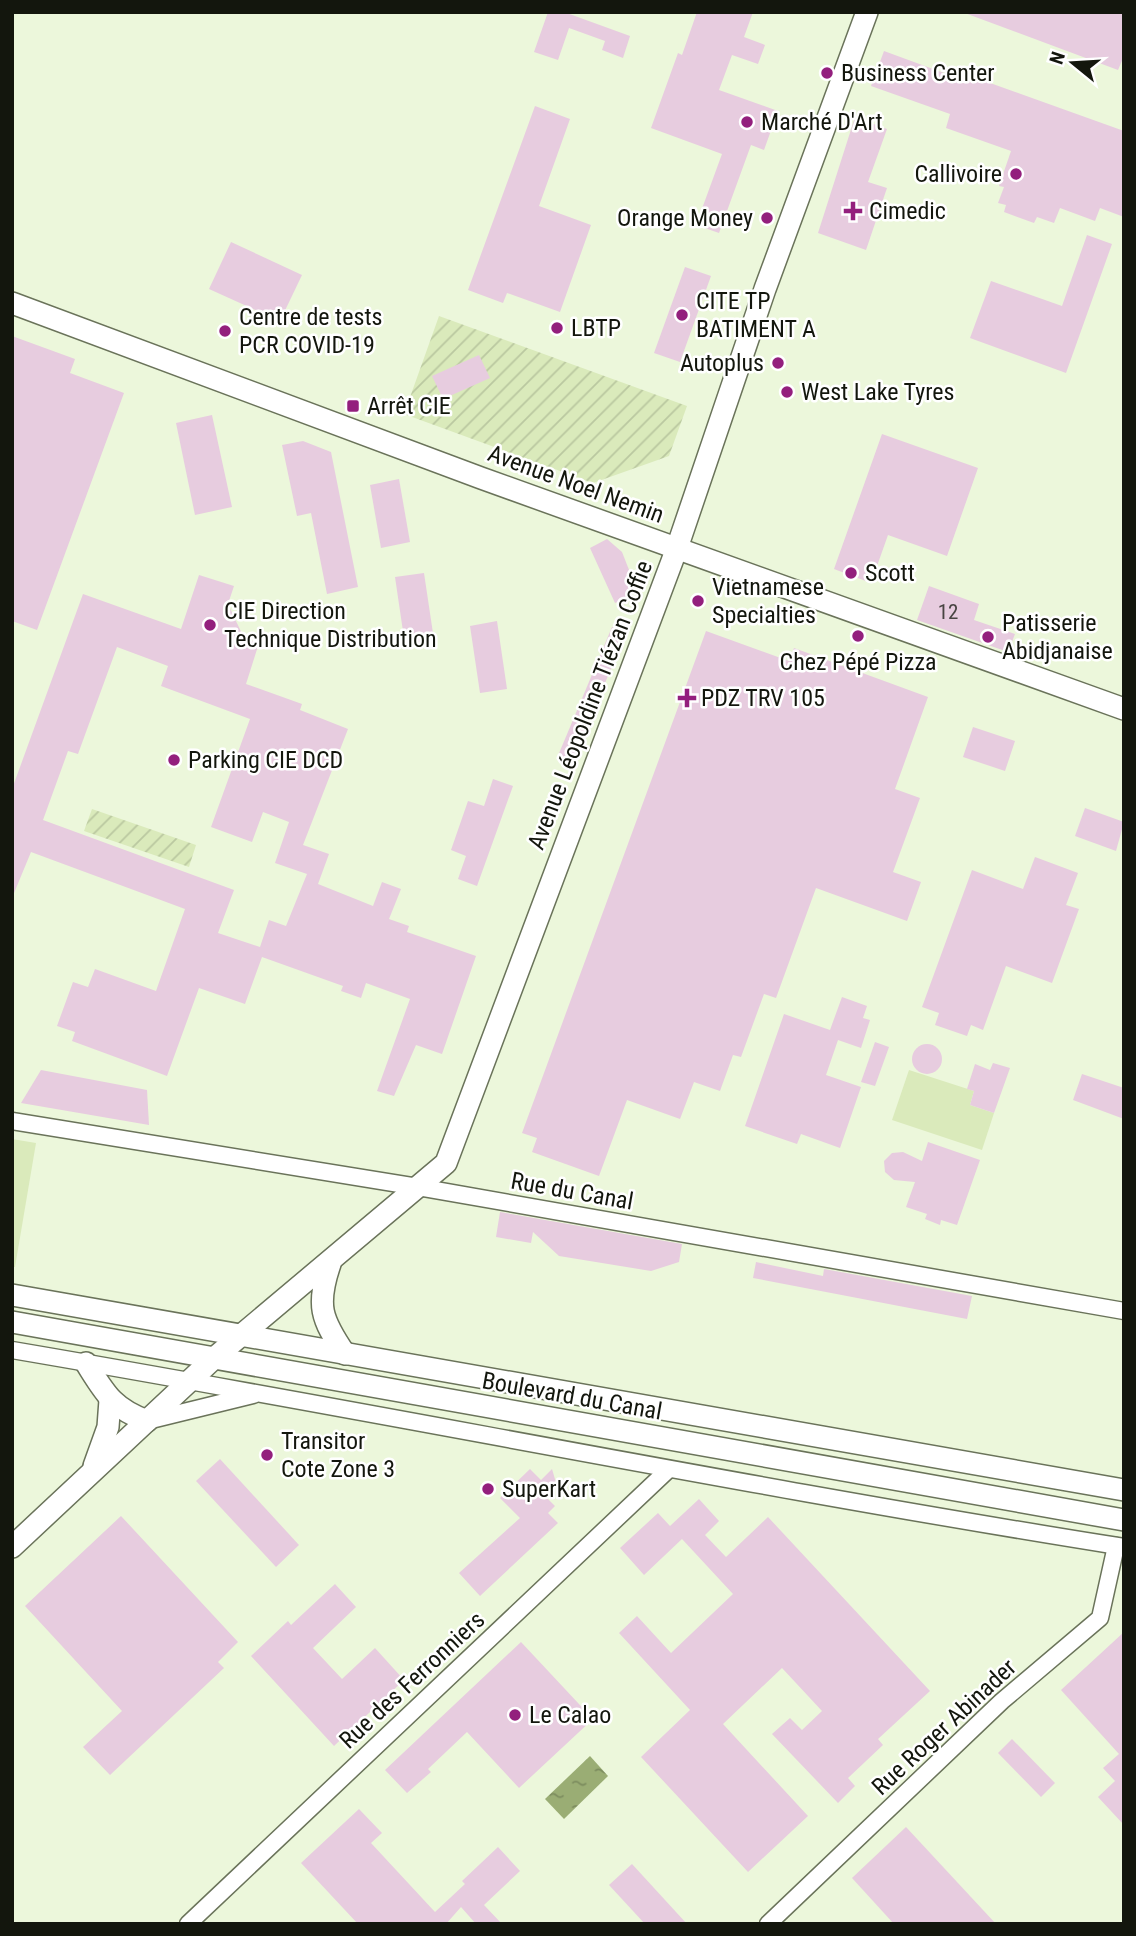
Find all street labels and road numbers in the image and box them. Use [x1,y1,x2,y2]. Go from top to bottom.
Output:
street label: Avenue Noel Nemin [484,439,668,529]
street label: Avenue Léopoldine Tiézan Coffie [522,557,658,853]
street label: Rue du Canal [509,1166,635,1216]
street label: Boulevard du Canal [480,1366,664,1426]
street label: Rue des Ferronniers [334,1606,490,1754]
street label: Rue Roger Abinader [866,1653,1022,1801]

